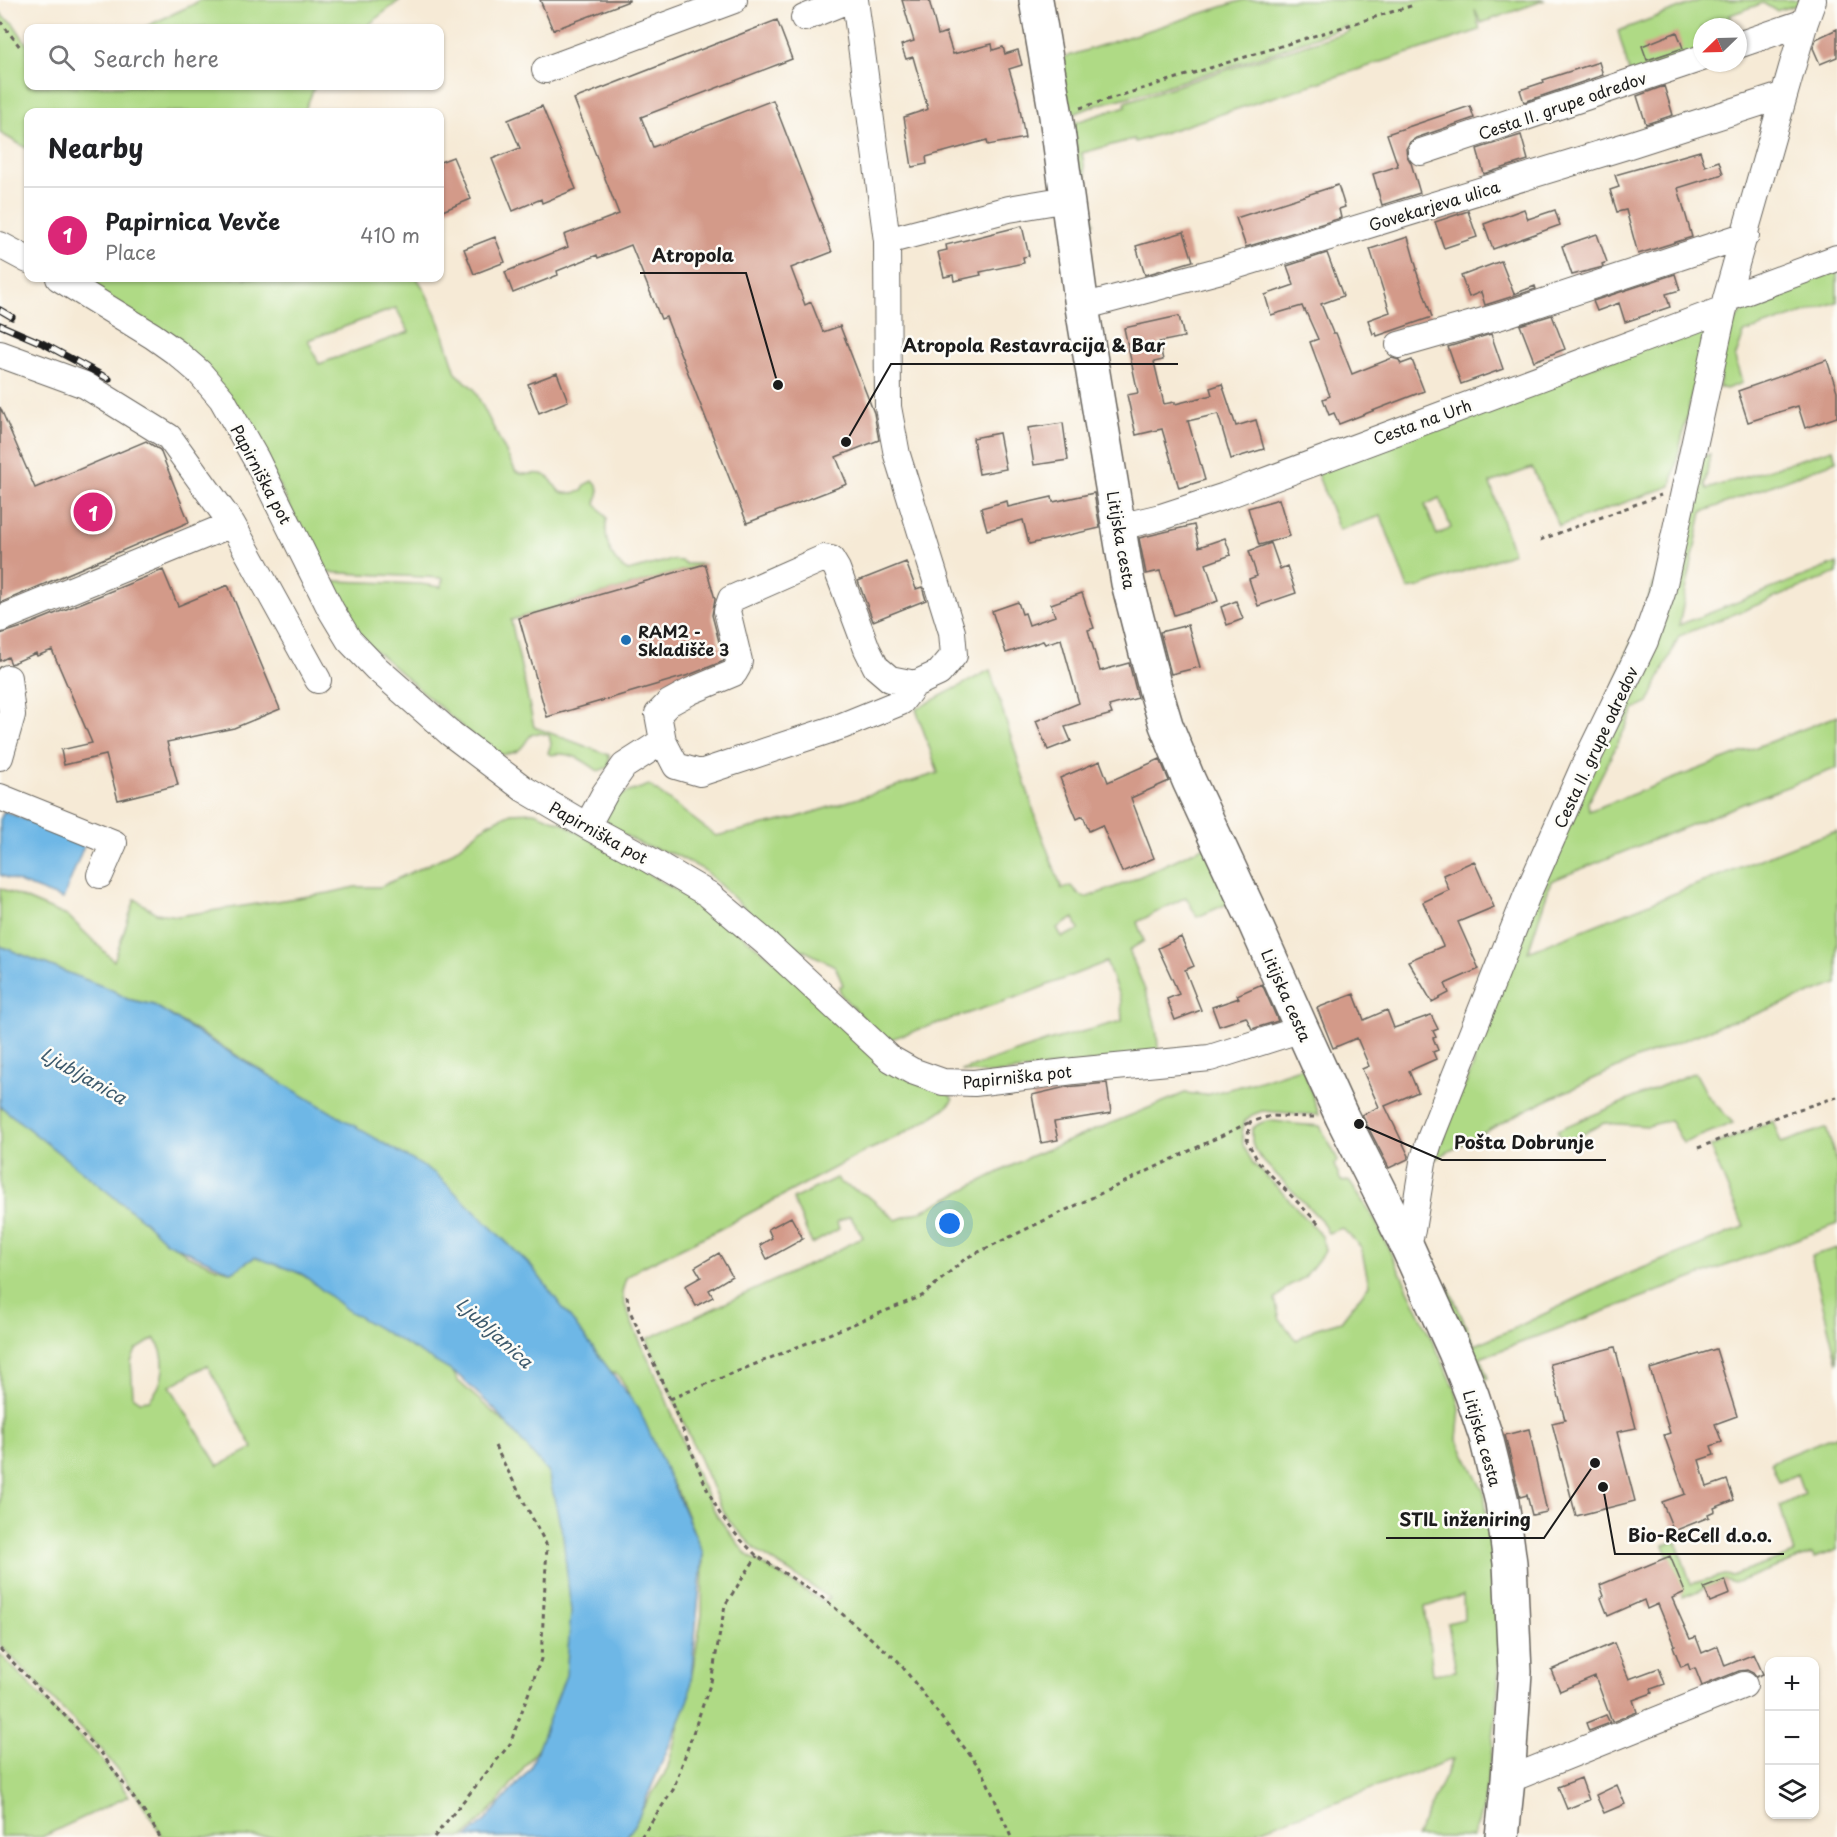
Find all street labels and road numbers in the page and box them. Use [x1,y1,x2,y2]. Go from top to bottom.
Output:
street label: Cesta II. grupe odredov [1475,65,1650,145]
street label: Govekarjeva ulica [1366,174,1502,236]
street label: Cesta na Urh [1369,392,1475,450]
street label: Papirniška pot [226,420,299,528]
street label: Litijska cesta [1102,489,1142,591]
street label: Cesta II. grupe odredov [1547,662,1643,832]
street label: Papirniška pot [545,795,653,869]
street label: Litijska cesta [1256,945,1318,1045]
street label: Papirniška pot [961,1058,1073,1094]
street label: Litijska cesta [1458,1387,1508,1489]

